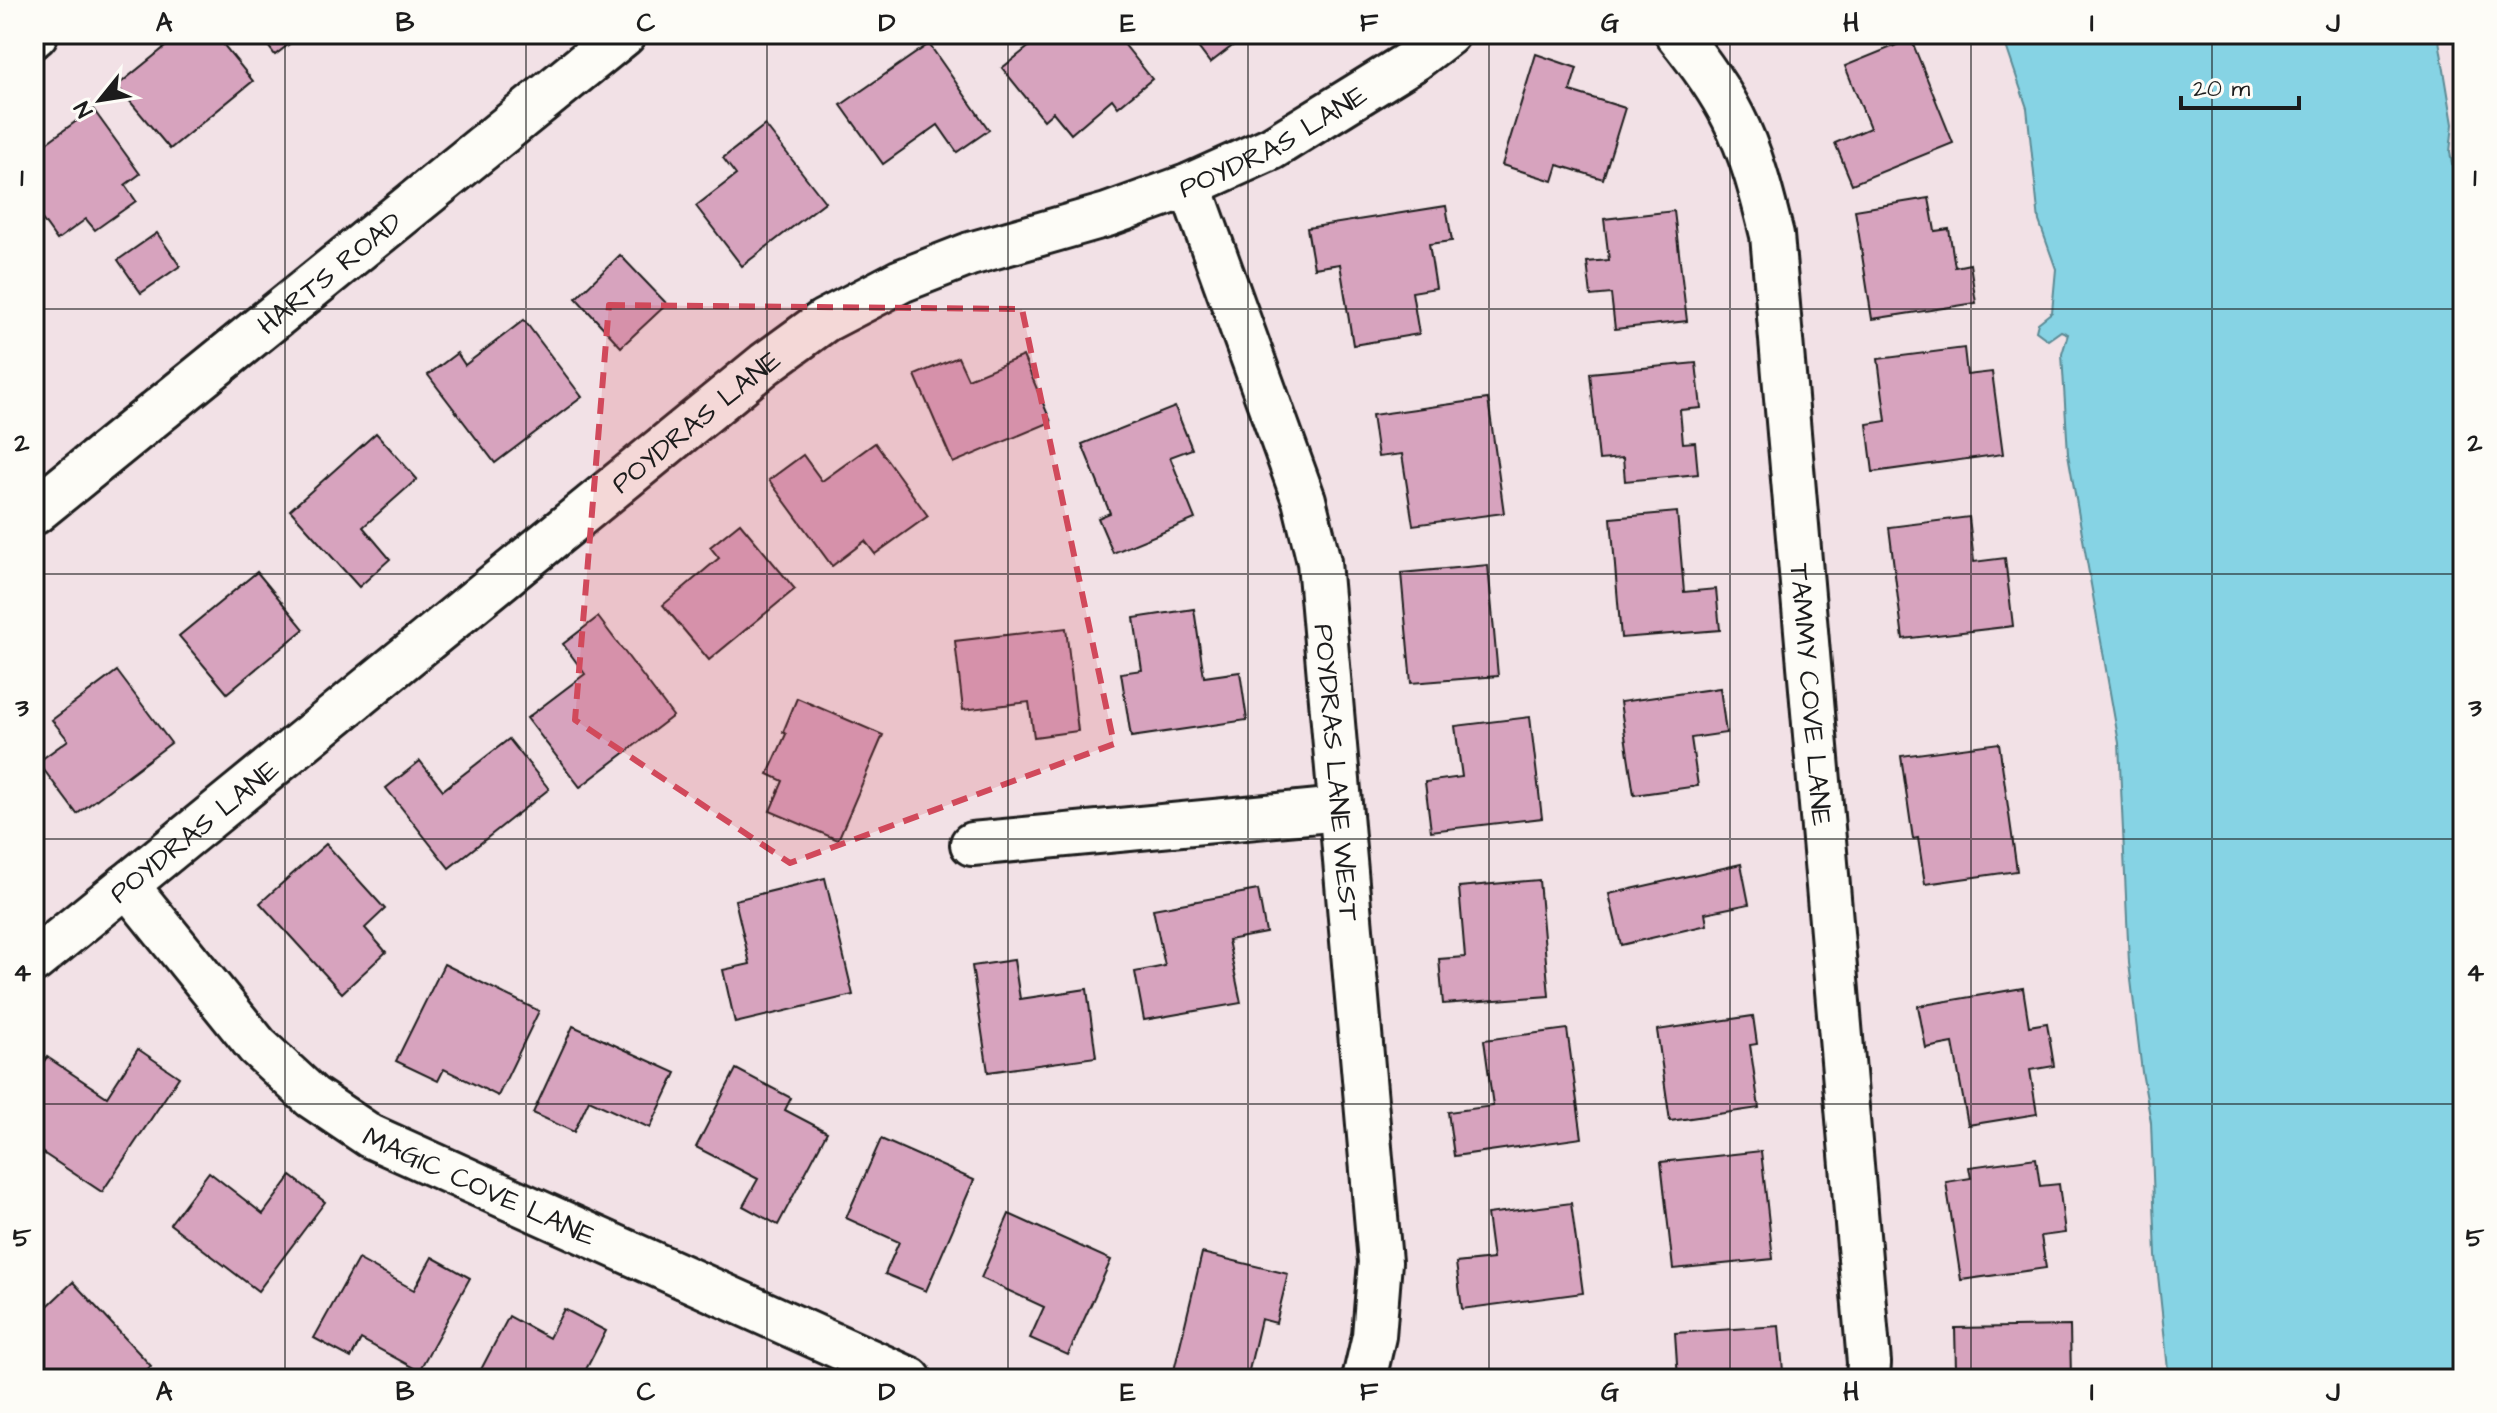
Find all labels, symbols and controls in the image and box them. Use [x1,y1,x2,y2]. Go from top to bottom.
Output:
text: A [156,5,173,41]
text: B [396,5,415,41]
text: C [637,5,656,41]
text: D [879,5,896,41]
text: E [1120,5,1136,41]
text: F [1360,5,1379,41]
text: G [1601,5,1619,41]
text: H [1843,5,1859,41]
text: I [2090,5,2094,41]
text: J [2325,5,2340,41]
north arrow [60,60,140,140]
scale bar [2181,60,2299,110]
text: 20 m [2193,72,2250,106]
street label: POYDRAS LANE [1174,76,1375,208]
text: N [67,95,101,123]
text: 1 [20,160,24,196]
text: 1 [2473,160,2477,196]
street label: HARTS ROAD [249,203,411,344]
street label: POYDRAS LANE [603,341,789,503]
text: 2 [14,425,30,461]
text: 2 [2467,425,2483,461]
street label: TAMMY COVE LANE [1779,562,1841,828]
street label: POYDRAS LANE WEST [1303,622,1368,923]
text: 3 [14,690,29,726]
text: 3 [2467,690,2482,726]
street label: POYDRAS LANE [101,751,288,913]
text: 4 [13,955,31,991]
text: 4 [2466,955,2484,991]
street label: MAGIC COVE LANE [356,1117,602,1256]
text: 5 [13,1220,32,1256]
text: 5 [2466,1220,2485,1256]
text: A [156,1374,173,1410]
text: B [396,1374,415,1410]
text: C [637,1374,656,1410]
text: D [879,1374,896,1410]
text: E [1120,1374,1136,1410]
text: F [1360,1374,1379,1410]
text: G [1601,1374,1619,1410]
text: H [1843,1374,1859,1410]
text: I [2090,1374,2094,1410]
text: J [2325,1374,2340,1410]

